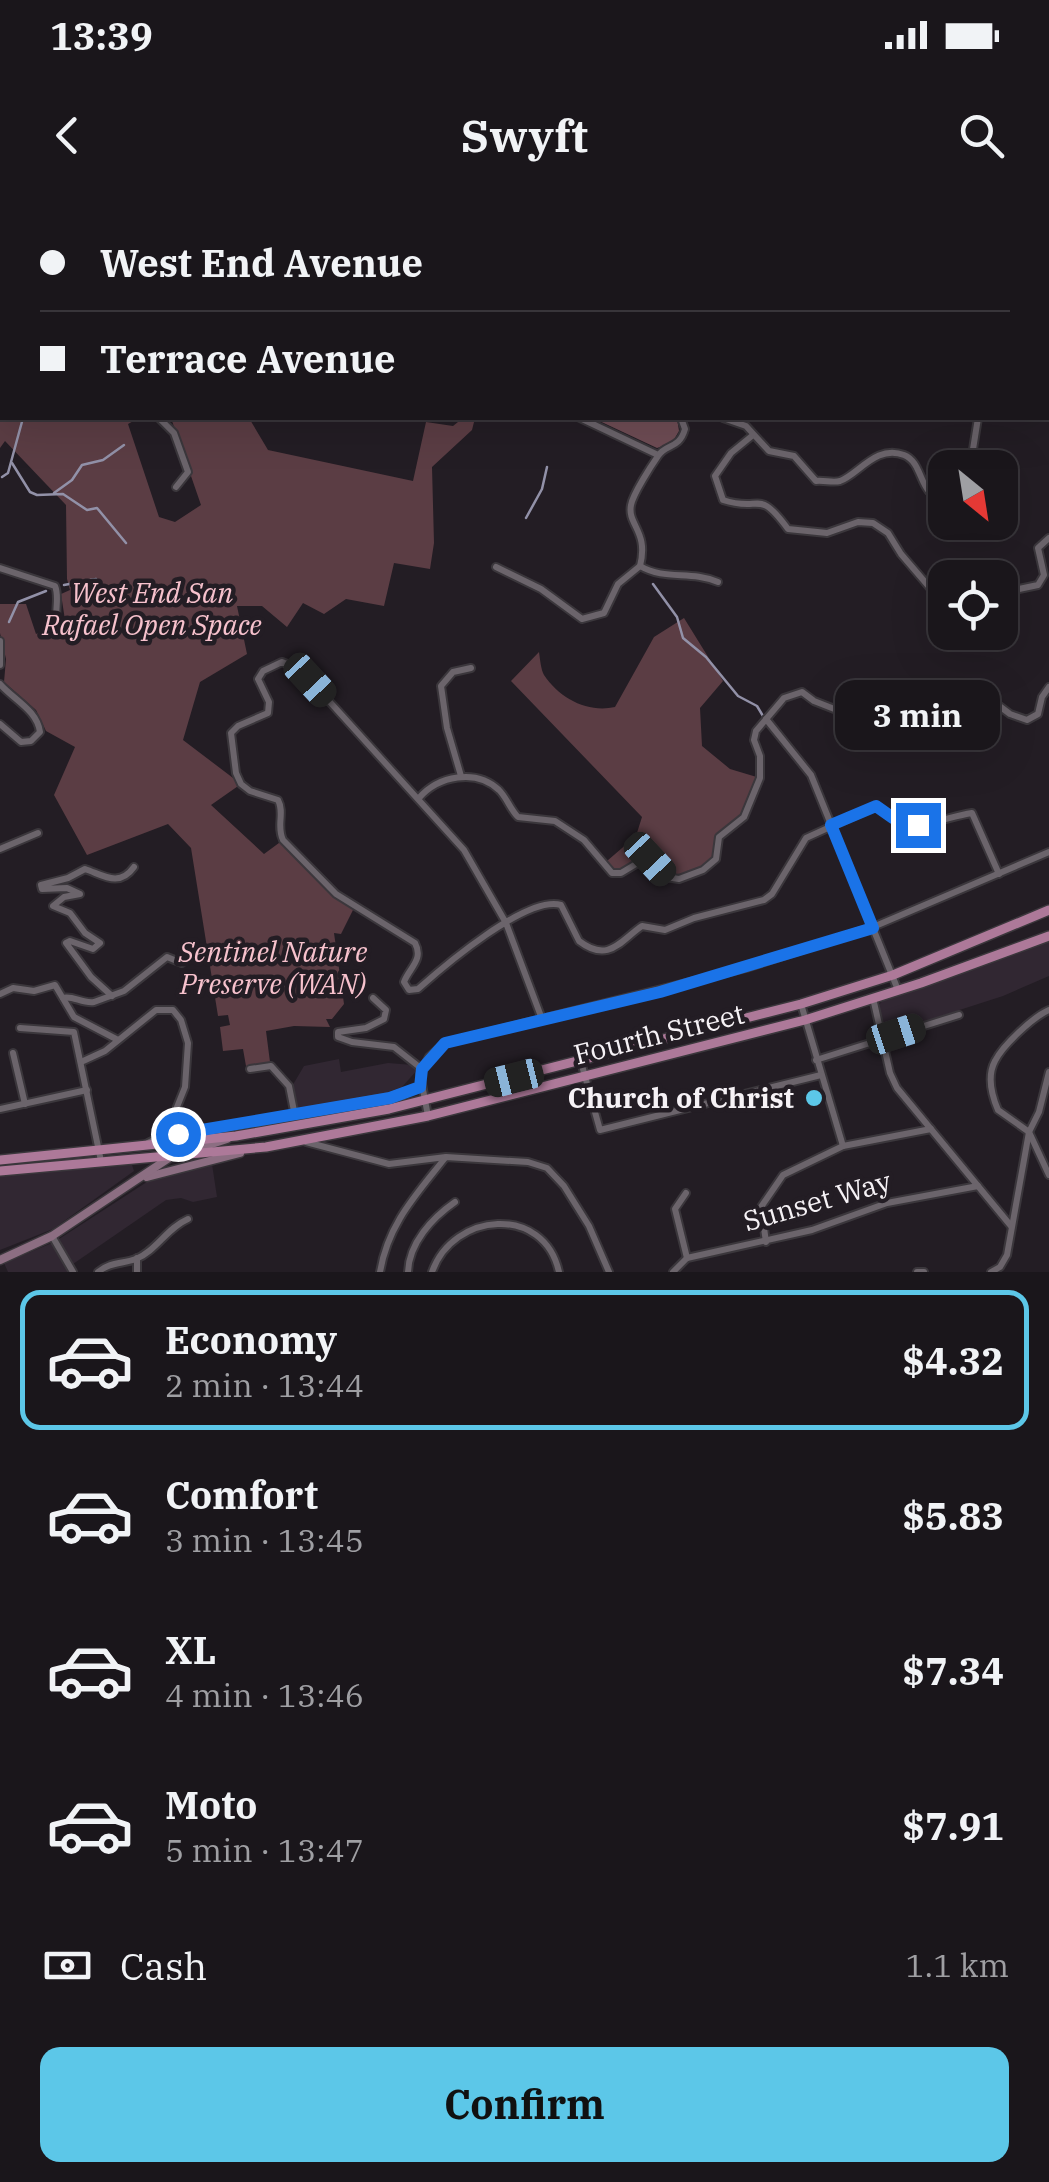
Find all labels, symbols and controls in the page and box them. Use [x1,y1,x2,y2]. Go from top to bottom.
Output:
text: 13:39 [50,11,153,60]
text: Swyft [461,106,588,164]
icon: back [40,108,95,163]
icon: search [954,108,1009,163]
text: West End Avenue [100,238,423,287]
text: Terrace Avenue [100,334,396,383]
north arrow [928,450,1018,540]
map controls [928,450,1018,650]
button: locate [928,560,1018,650]
park label: West End San Rafael Open Space [41,574,262,643]
car [279,648,341,712]
callout: 3 min [836,680,1000,750]
text: 3 min [873,694,962,736]
route end [896,803,941,848]
car [619,827,681,891]
park label: Sentinel Nature Preserve (WAN) [177,933,368,1002]
street label: Fourth Street [570,994,748,1073]
car [863,1010,929,1058]
car [481,1056,547,1100]
place label: Church of Christ [567,1079,794,1116]
marker: Church of Christ [803,1087,825,1109]
route start [156,1112,201,1157]
street label: Sunset Way [739,1162,895,1239]
icon: car [45,1315,135,1405]
text: Economy [165,1315,337,1364]
text: $4.32 [902,1336,1004,1385]
text: 2 min · 13:44 [165,1364,364,1406]
icon: car [45,1470,135,1560]
text: Comfort [165,1470,318,1519]
text: $5.83 [902,1491,1004,1540]
text: 3 min · 13:45 [165,1519,364,1561]
icon: car [45,1625,135,1715]
text: XL [165,1625,216,1674]
text: $7.34 [902,1646,1004,1695]
text: 4 min · 13:46 [165,1674,364,1716]
icon: car [45,1780,135,1870]
text: Moto [165,1780,257,1829]
text: $7.91 [902,1801,1004,1850]
text: 5 min · 13:47 [165,1829,364,1871]
icon: cash [40,1938,95,1993]
text: Cash [120,1941,207,1990]
text: 1.1 km [905,1944,1009,1986]
button: Confirm [40,2047,1009,2162]

